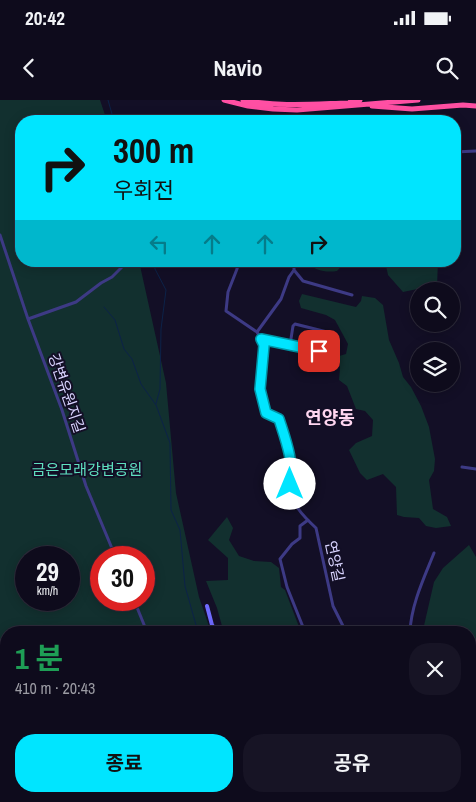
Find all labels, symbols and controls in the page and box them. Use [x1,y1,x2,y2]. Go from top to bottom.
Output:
text: 20:42 [25,5,65,31]
text: Navio [213,53,263,83]
icon: back [15,54,43,82]
icon: search [433,54,461,82]
text: 300 m [113,127,194,174]
icon: right [30,135,95,200]
text: 우회전 [113,175,174,205]
icon: left [145,230,173,258]
icon: ahead [198,230,226,258]
icon: ahead [251,230,279,258]
icon: right [304,230,332,258]
map controls [410,282,460,392]
button: search [410,282,460,332]
pin [298,330,340,372]
icon: arrive [305,337,333,365]
button: layers [410,342,460,392]
street label: 강변유원지길 [44,350,90,436]
district label: 연양동 [305,405,355,430]
position arrow [263,457,315,509]
park label: 금은모래강변공원 [32,459,142,480]
street label: 연양길 [320,539,350,583]
speed limit sign: 30 [90,546,155,611]
text: 29 [36,555,59,589]
text: km/h [37,583,58,599]
text: 1 분 [15,638,63,678]
button: close [409,643,461,695]
text: 410 m · 20:43 [15,677,95,699]
button: 종료 [15,734,233,792]
button: 공유 [243,734,461,792]

